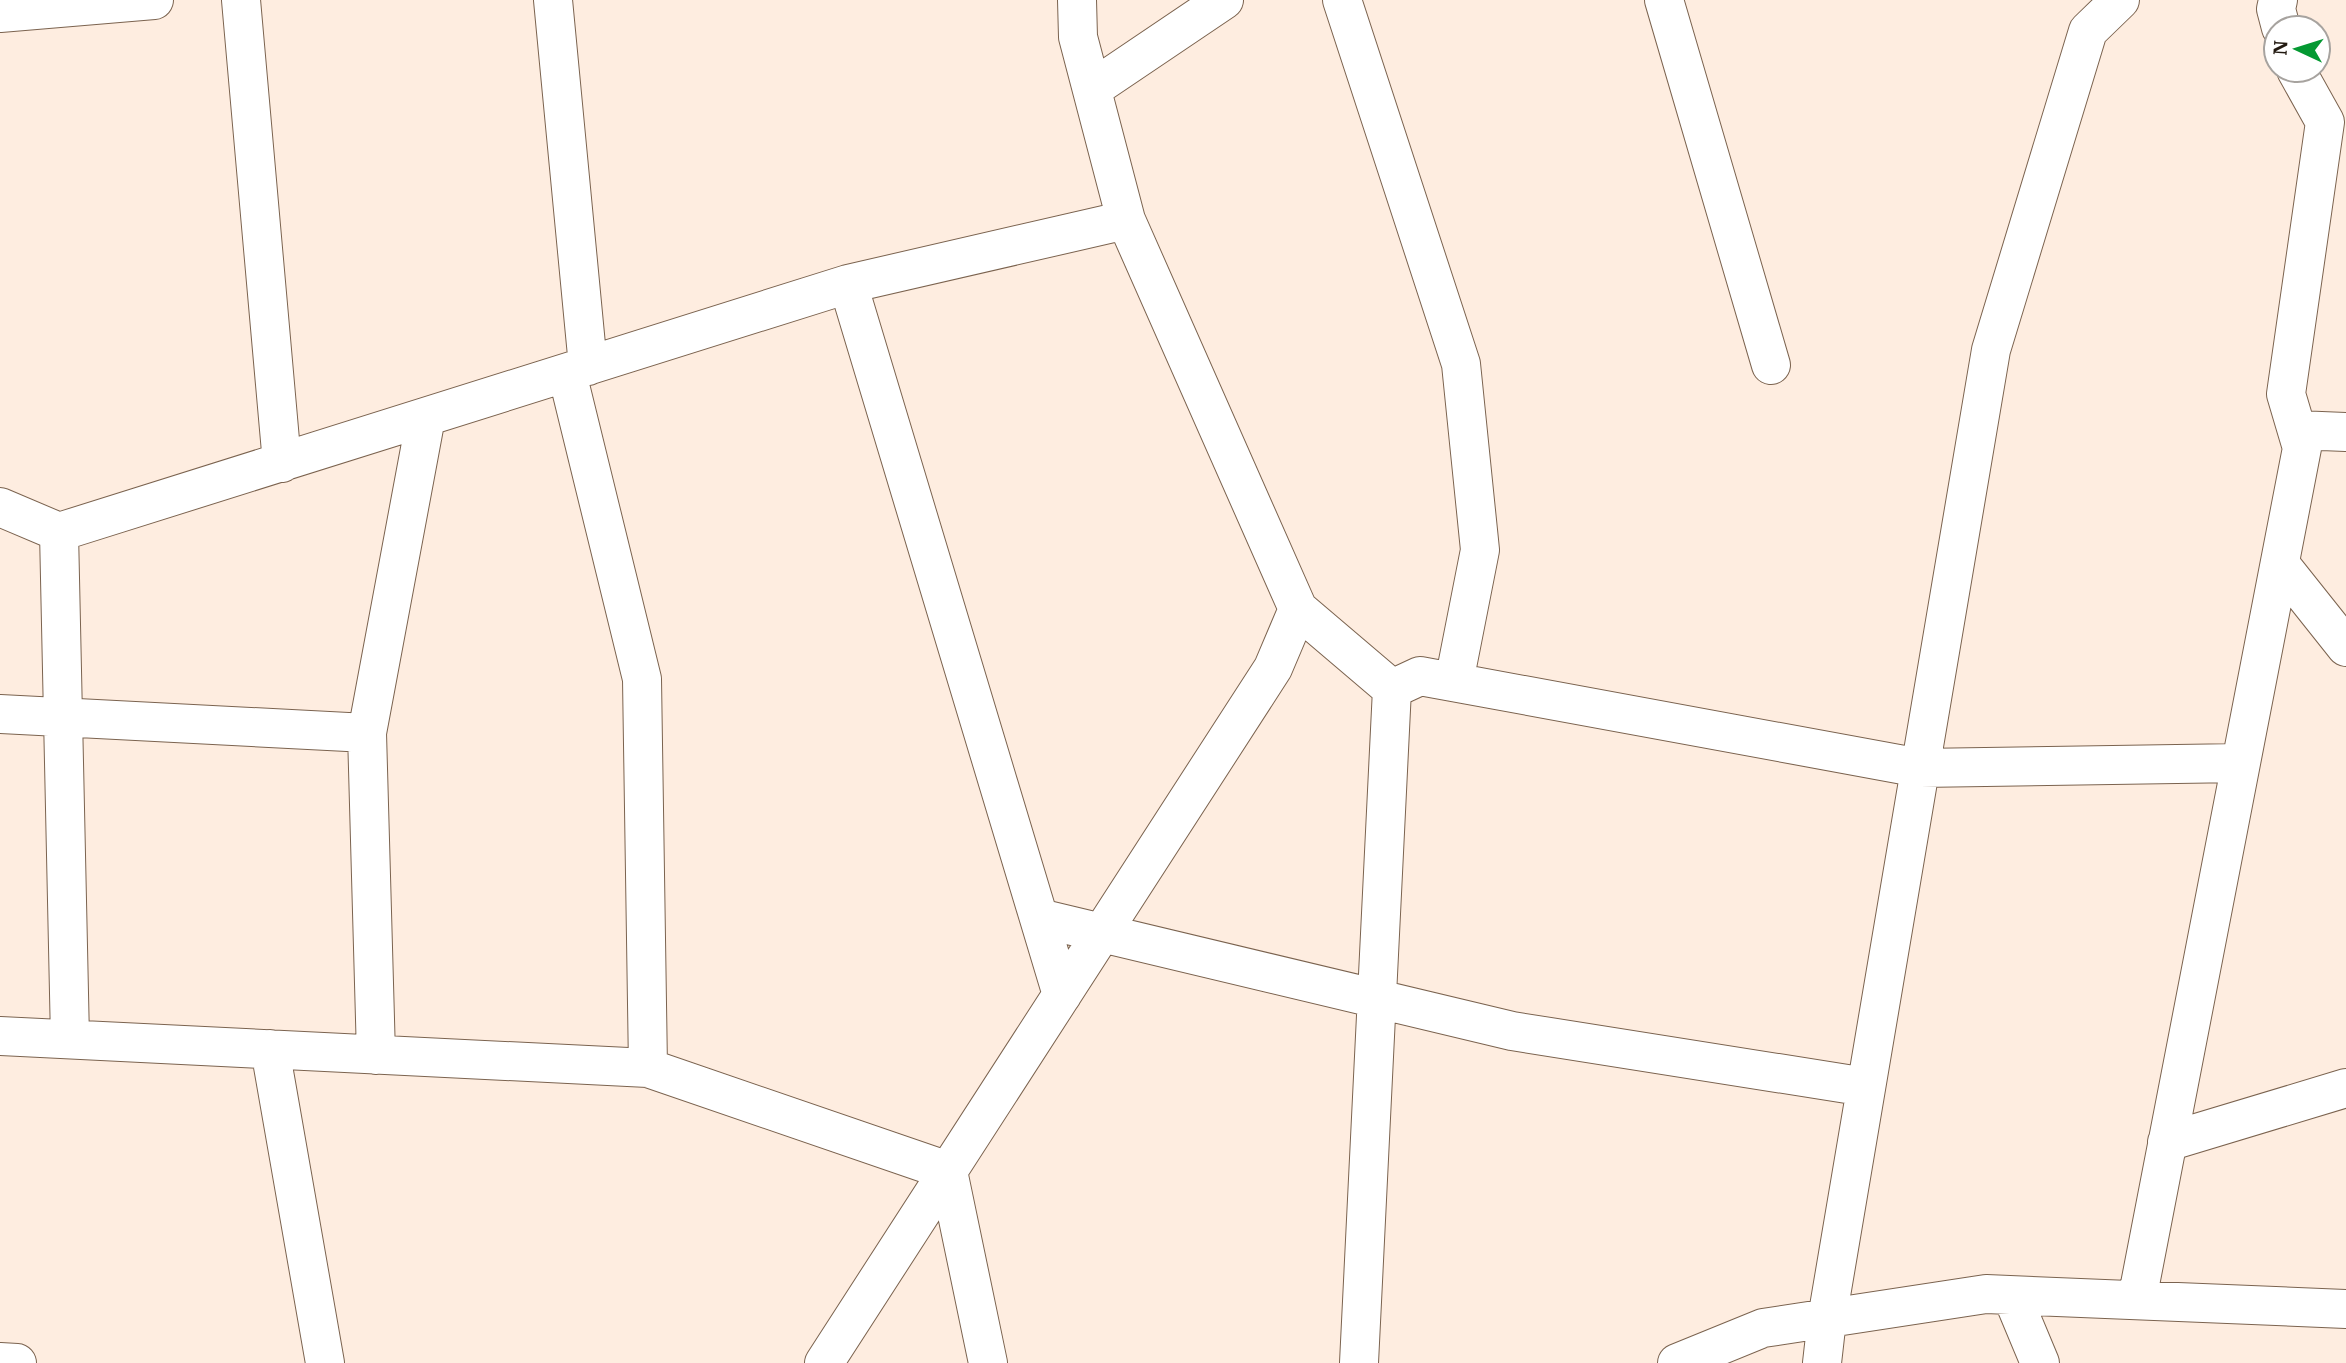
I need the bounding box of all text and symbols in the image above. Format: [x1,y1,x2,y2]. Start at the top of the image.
north arrow [2262,14,2332,84]
text: N [2268,39,2293,56]

